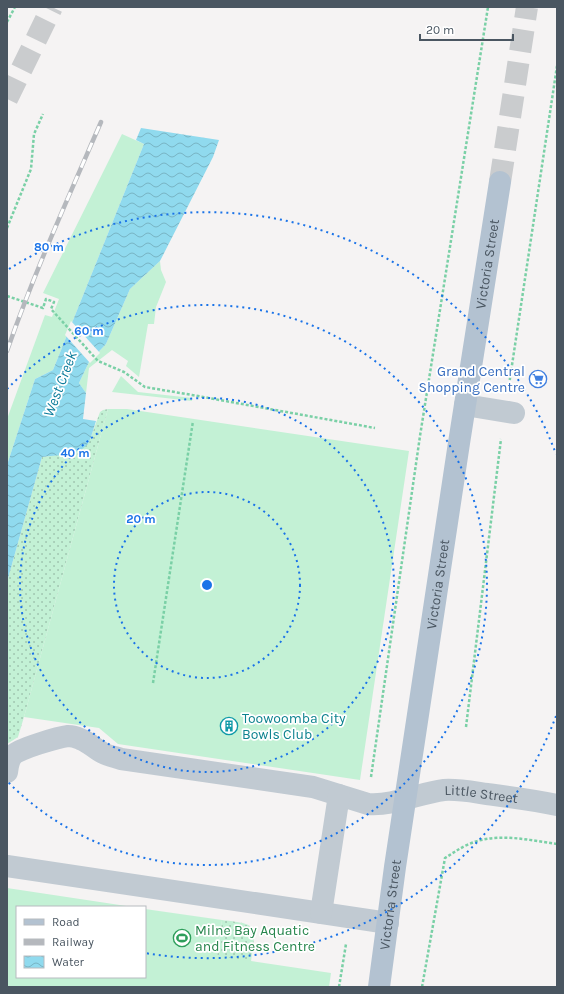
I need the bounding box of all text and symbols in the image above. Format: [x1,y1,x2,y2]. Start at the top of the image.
scale bar [420,16,513,42]
text: 20 m [426,23,454,37]
street label: Victoria Street [472,218,503,310]
text: 80 m [34,240,64,254]
text: 60 m [74,324,104,338]
water label: West Creek [39,348,81,419]
place label: Grand Central Shopping Centre [418,363,525,396]
supermarket icon: Grand Central Shopping Centre [528,369,548,389]
text: 40 m [60,446,90,460]
text: 20 m [126,512,156,526]
street label: Victoria Street [422,538,453,631]
centre of rings [200,578,214,592]
place label: Toowoomba City Bowls Club [242,710,346,743]
building icon: Toowoomba City Bowls Club [219,716,239,736]
street label: Little Street [444,781,519,807]
street label: Victoria Street [376,858,405,951]
legend [16,906,146,978]
text: Road [52,915,80,929]
place label: Milne Bay Aquatic and Fitness Centre [195,922,315,955]
sports icon: Milne Bay Aquatic and Fitness Centre [172,928,192,948]
text: Railway [52,935,94,949]
text: Water [52,955,85,969]

